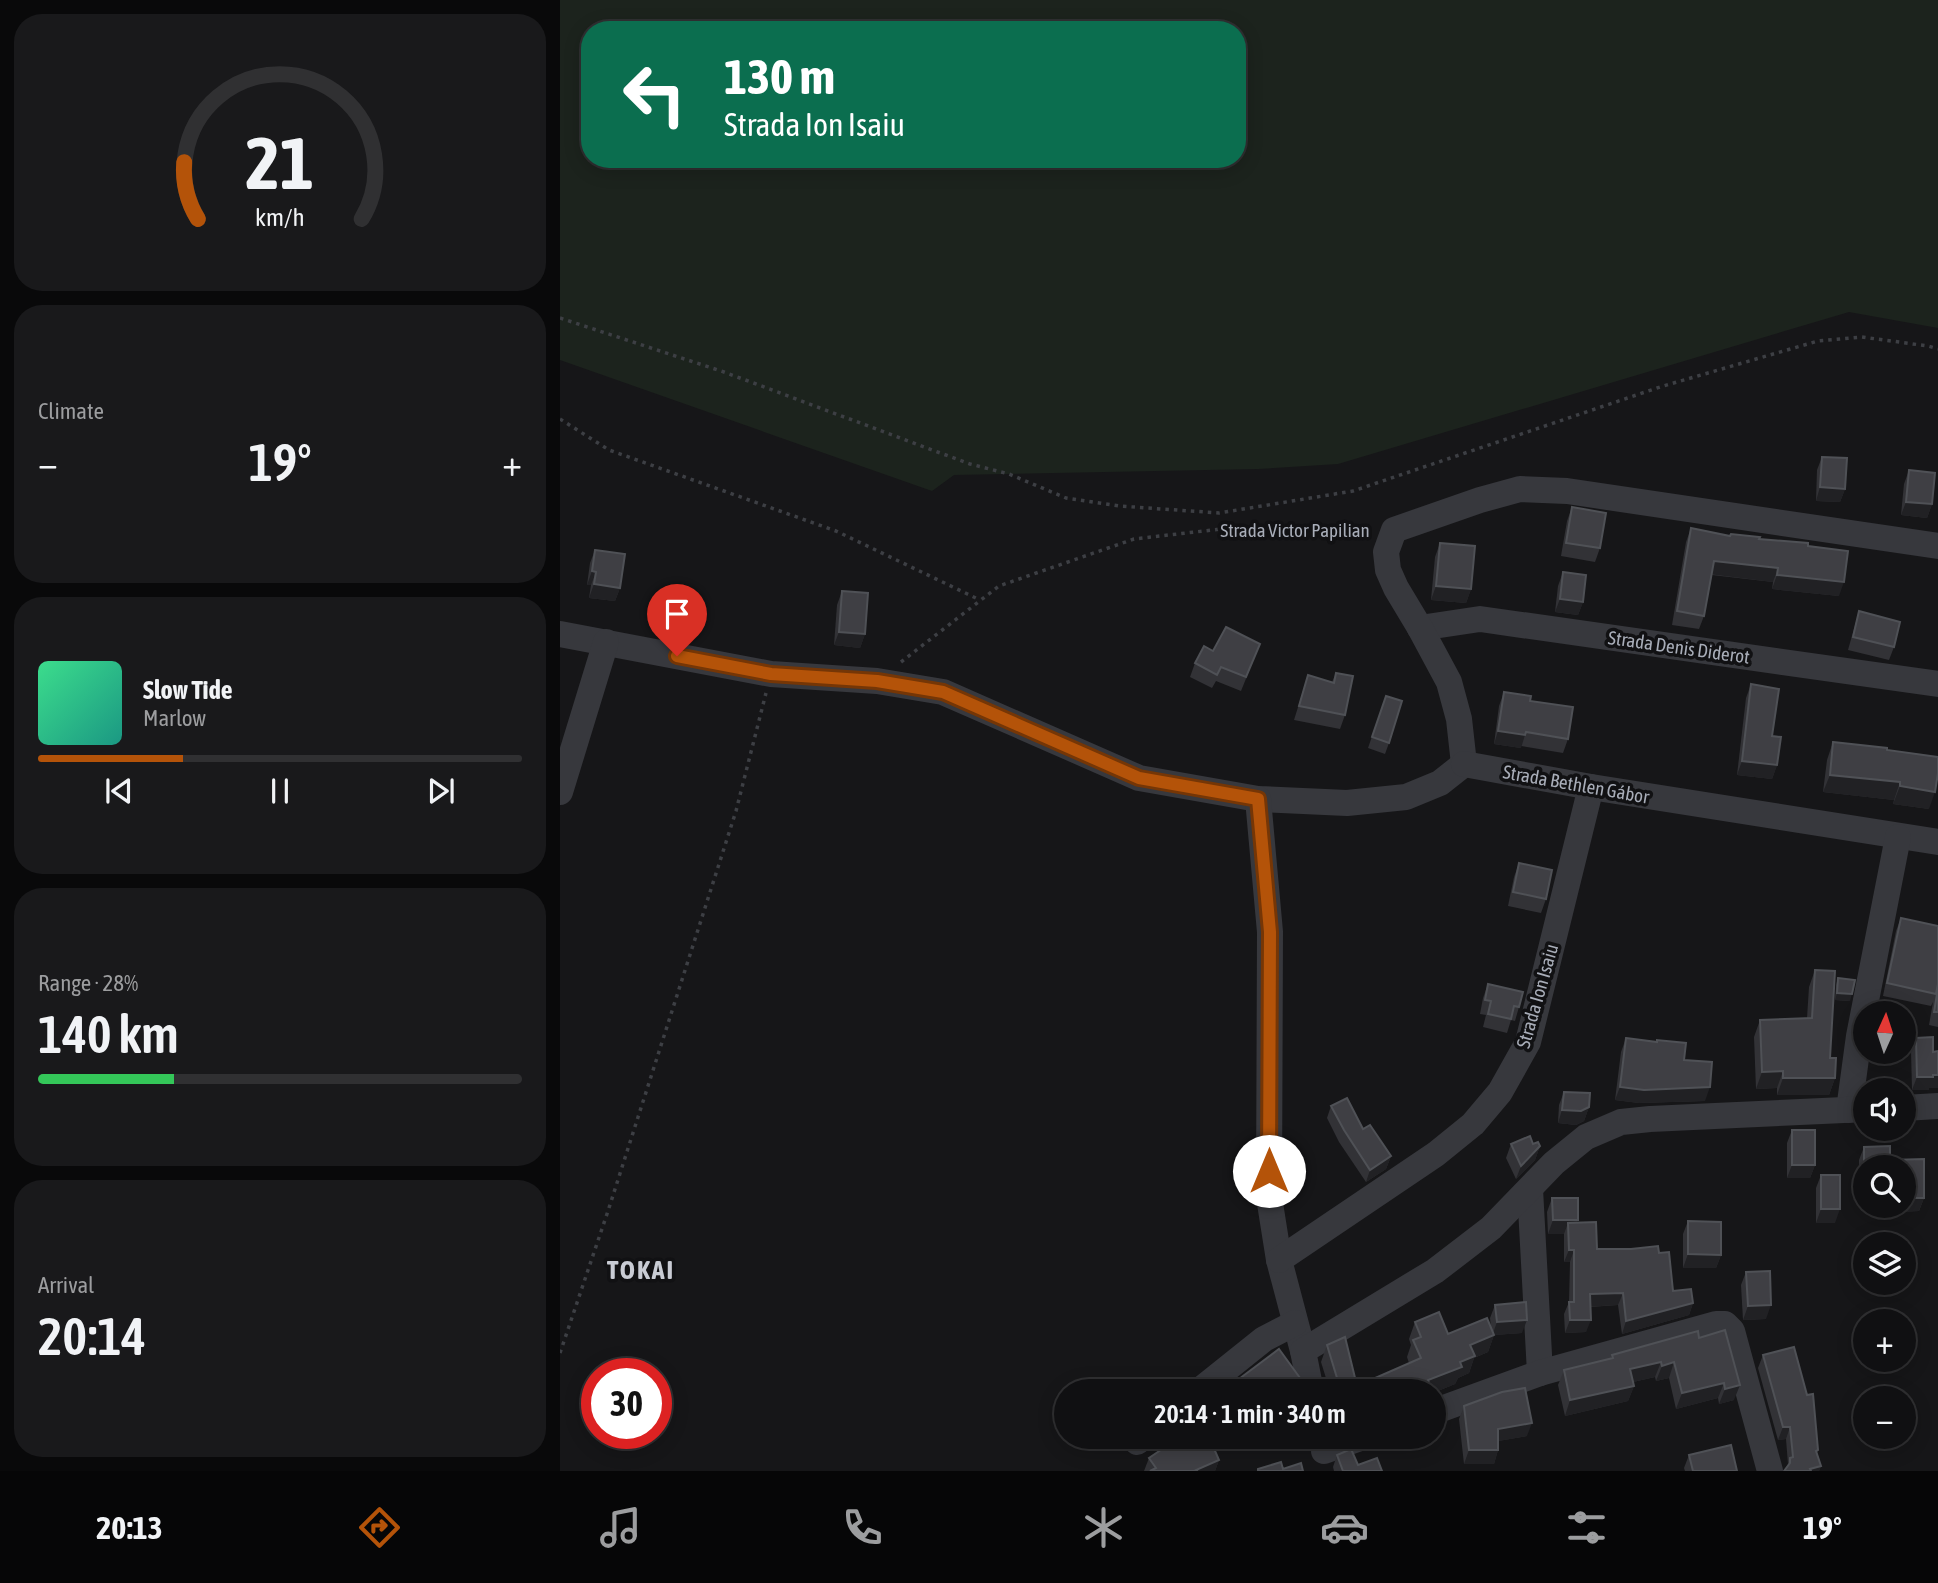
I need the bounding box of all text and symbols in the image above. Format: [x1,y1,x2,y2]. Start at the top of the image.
text: 130 m [724,48,835,104]
icon: left [609,49,700,140]
text: Strada Ion Isaiu [724,106,905,143]
text: 21 [246,121,314,204]
text: km/h [255,203,305,231]
text: Climate [38,398,104,424]
text: 19° [248,432,312,492]
text: − [38,441,58,484]
text: + [502,441,522,484]
street label: Strada Victor Papilian [1220,519,1370,541]
pin [647,584,707,656]
icon: arrive [658,595,696,633]
street label: Strada Denis Diderot [1607,626,1751,668]
text: Slow Tide [143,675,233,705]
text: Marlow [143,705,206,731]
street label: Strada Bethlen Gábor [1501,760,1651,808]
icon: previous [100,772,138,810]
icon: pause [261,772,299,810]
icon: next [422,772,460,810]
street label: Strada Ion Isaiu [1512,941,1562,1051]
text: Range · 28% [38,970,138,996]
north arrow [1853,1001,1916,1064]
map controls [1853,1001,1916,1449]
text: 140 km [38,1004,179,1064]
button: sound [1853,1078,1916,1141]
position arrow [1232,1134,1306,1208]
button: search [1853,1155,1916,1218]
button: layers [1853,1232,1916,1295]
district label: TOKAI [607,1255,675,1285]
text: Arrival [38,1272,94,1298]
text: 20:14 [38,1306,146,1366]
button: + [1853,1309,1916,1372]
speed limit sign: 30 [581,1358,672,1449]
button: − [1853,1386,1916,1449]
text: 20:14 · 1 min · 340 m [1154,1399,1346,1429]
icon: directions [355,1503,404,1552]
icon: music [596,1503,645,1552]
icon: phone [838,1503,887,1552]
icon: climate [1079,1503,1128,1552]
icon: car [1320,1503,1369,1552]
icon: filters [1562,1503,1611,1552]
text: 20:13 [96,1509,163,1546]
text: 19° [1803,1509,1842,1546]

